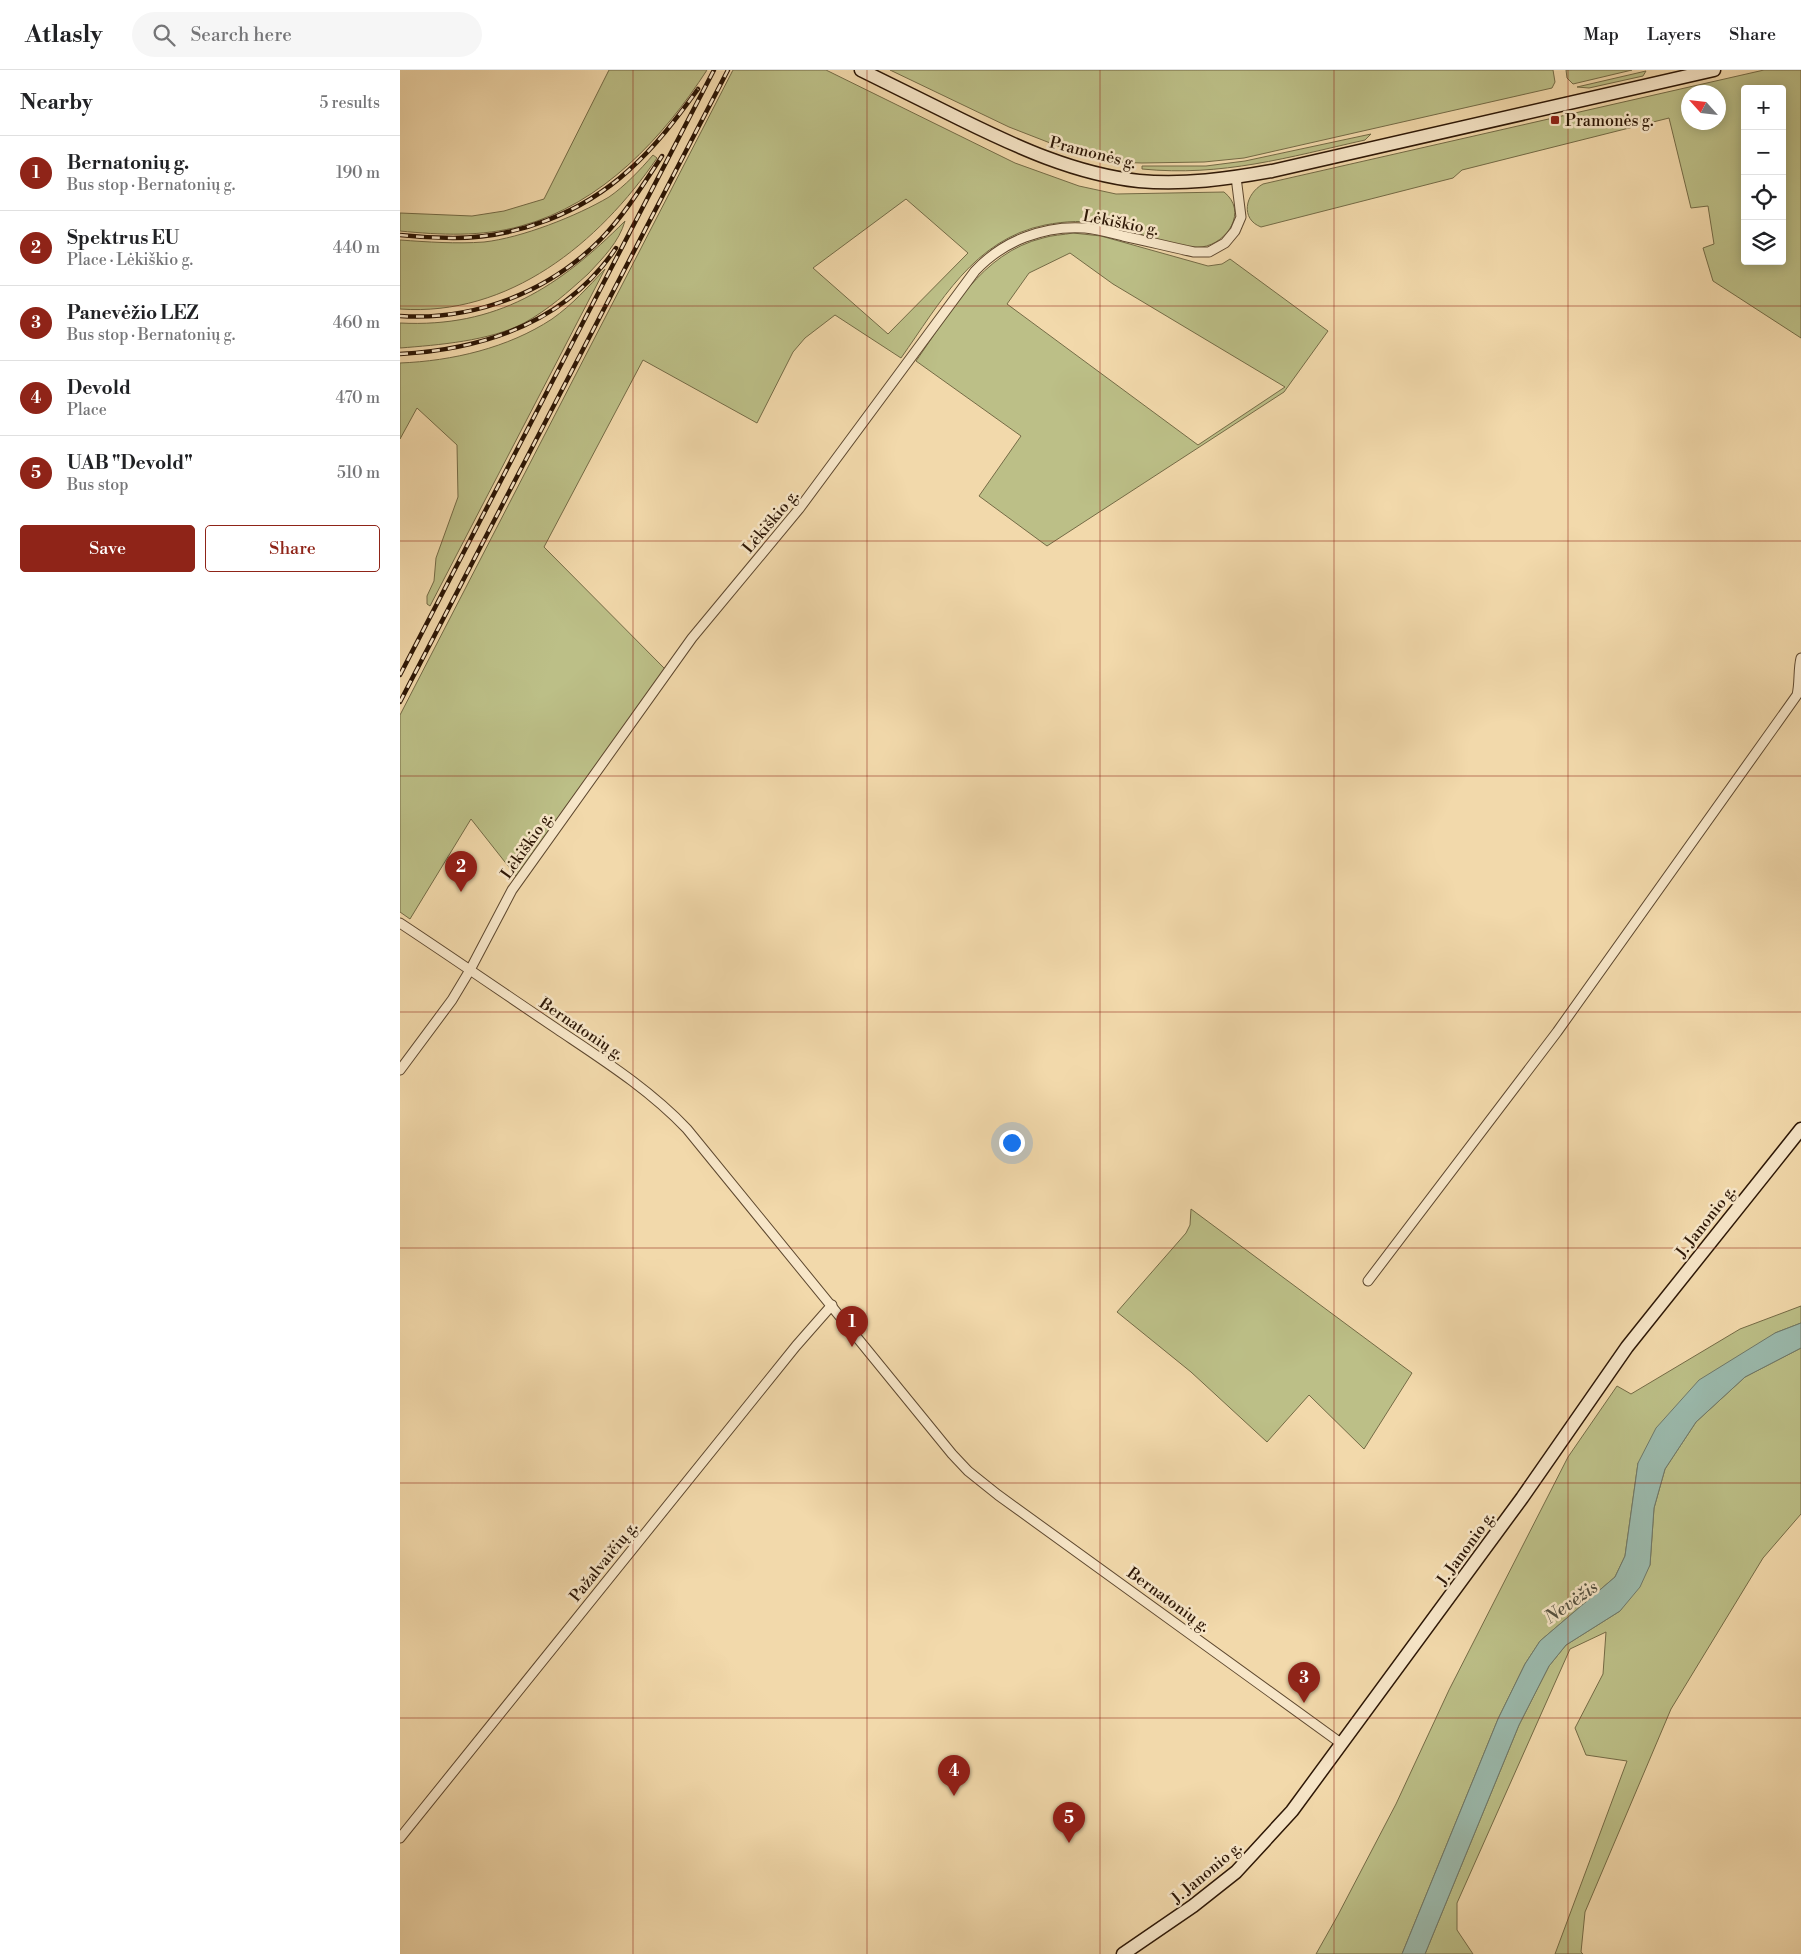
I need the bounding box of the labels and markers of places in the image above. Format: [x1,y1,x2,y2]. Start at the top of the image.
place label: Pramonės g. [1565,111,1654,131]
marker: Pramonės g. [1549,114,1561,126]
pin: 2 [445,851,477,892]
pin: 1 [836,1306,868,1347]
pin: 3 [1288,1662,1320,1703]
pin: 4 [938,1755,970,1796]
pin: 5 [1053,1802,1085,1843]

